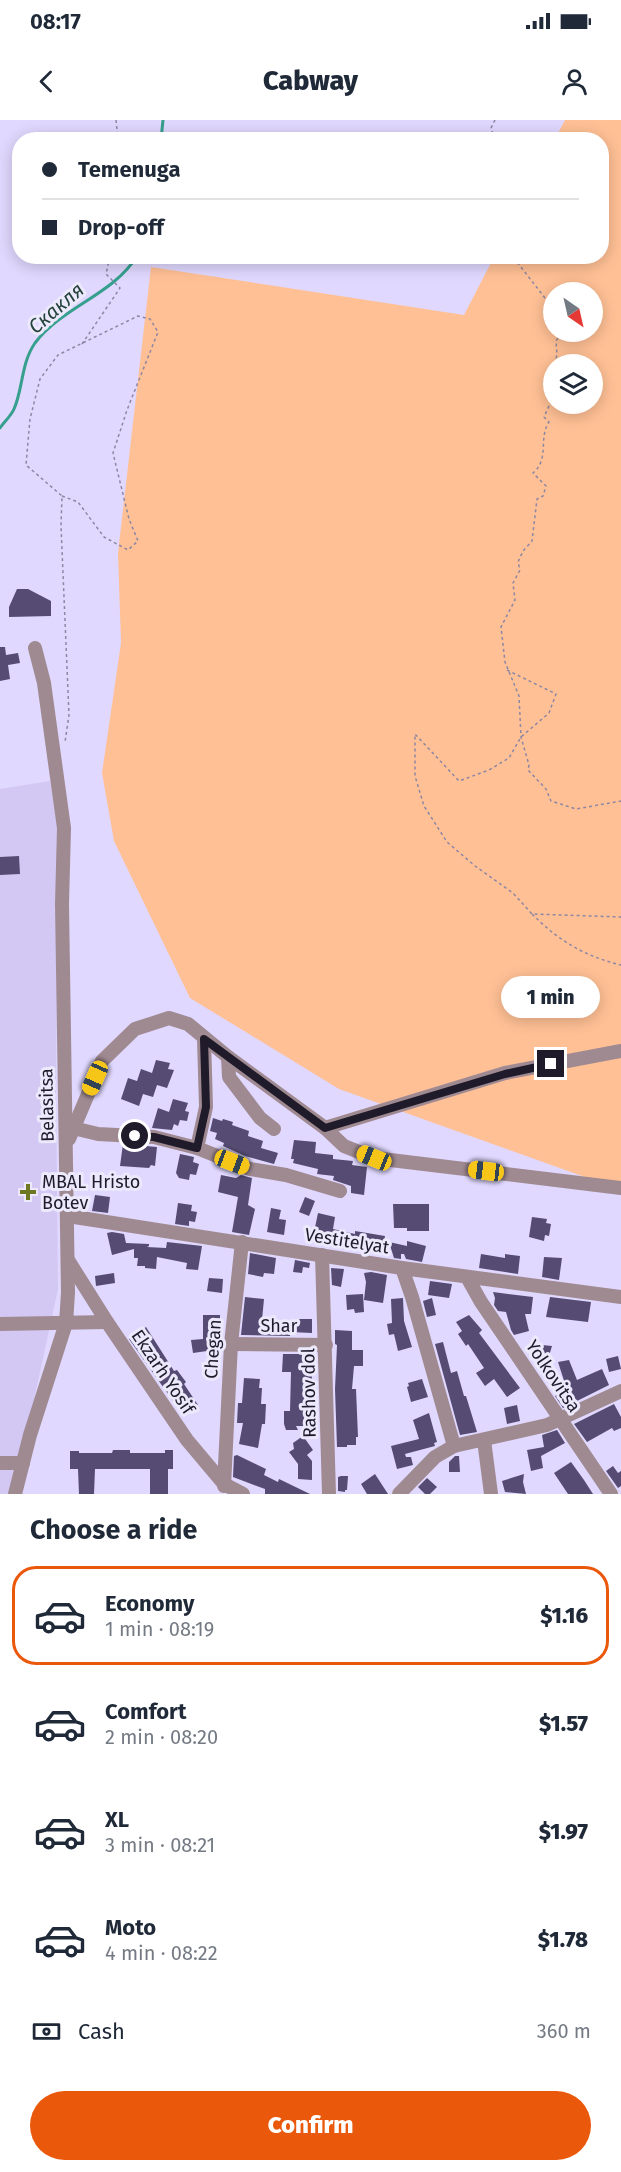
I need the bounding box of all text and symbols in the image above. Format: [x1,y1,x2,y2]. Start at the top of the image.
text: 08:17 [30,8,81,35]
icon: back [30,65,63,98]
text: Cabway [263,65,358,97]
icon: person [558,65,591,98]
text: Temenuga [78,156,181,183]
text: Drop-off [78,214,164,241]
water label: Скакля [23,277,89,339]
north arrow [543,282,603,342]
map controls [543,282,603,414]
button: layers [543,354,603,414]
callout: 1 min [502,977,600,1019]
text: 1 min [527,985,574,1009]
route end [537,1050,564,1077]
car [79,1058,111,1098]
street label: Belasitsa [35,1068,59,1142]
route start [121,1122,148,1149]
car [354,1143,394,1173]
car [212,1147,252,1177]
car [467,1160,505,1182]
place label: MBAL Hristo Botev [42,1171,140,1214]
marker: MBAL Hristo Botev [19,1183,37,1201]
street label: Vestitelyat [303,1223,391,1259]
street label: Shar [260,1315,298,1337]
street label: Chegan [200,1318,226,1380]
street label: Ekzarh Yosif [127,1325,200,1420]
street label: Yolkovitsa [521,1336,585,1416]
street label: Rashov dol [297,1348,321,1438]
text: Choose a ride [30,1514,197,1546]
icon: car [33,1589,87,1643]
text: Economy [105,1590,194,1617]
text: $1.16 [540,1602,588,1629]
text: 1 min · 08:19 [105,1617,214,1641]
icon: car [33,1697,87,1751]
text: Comfort [105,1698,186,1725]
text: $1.57 [539,1710,588,1737]
text: 2 min · 08:20 [105,1725,218,1749]
icon: car [33,1805,87,1859]
text: XL [105,1806,129,1833]
text: $1.97 [539,1818,588,1845]
text: 3 min · 08:21 [105,1833,215,1857]
icon: car [33,1913,87,1967]
text: Moto [105,1914,156,1941]
text: $1.78 [538,1926,588,1953]
text: 4 min · 08:22 [105,1941,218,1965]
icon: cash [30,2015,63,2048]
text: Cash [78,2018,125,2045]
text: 360 m [537,2019,591,2043]
button: Confirm [30,2091,591,2160]

